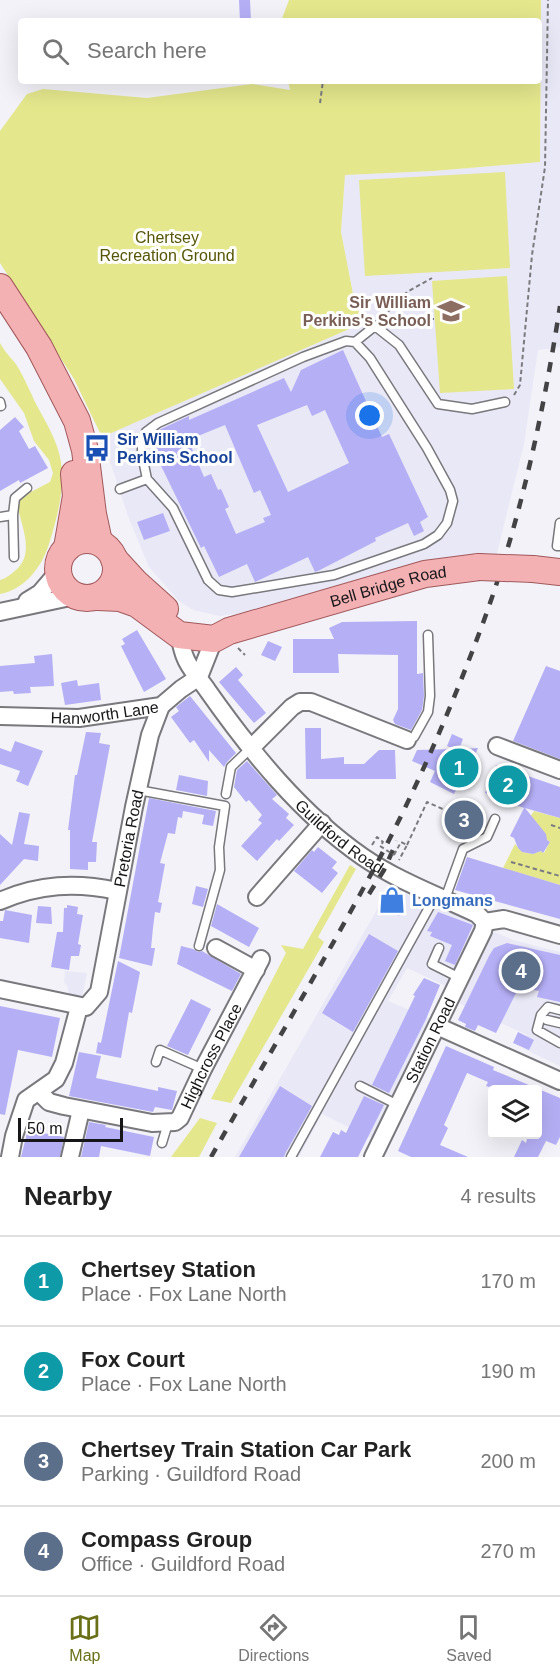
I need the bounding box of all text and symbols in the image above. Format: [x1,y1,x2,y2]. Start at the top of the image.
search box [18,18,542,84]
icon: search [39,35,72,68]
text: Search here [87,38,207,63]
park label: Chertsey Recreation Ground [99,229,235,264]
place label: Sir William Perkins's School [303,294,431,329]
school or university icon: Sir William Perkins's School [436,296,466,326]
your location [355,401,384,430]
place label: Sir William Perkins School [117,431,233,466]
bus stop icon: Sir William Perkins School [82,433,112,463]
street label: Bell Bridge Road [328,563,447,610]
street label: Hanworth Lane [50,698,160,727]
pin: 1 [440,746,478,790]
pin: 2 [488,762,528,808]
street label: Pretoria Road [111,788,146,889]
street label: Guildford Road [292,796,386,876]
pin: 3 [444,798,484,842]
shop icon: Longmans [377,885,407,915]
place label: Longmans [412,892,493,909]
pin: 4 [502,948,540,994]
street label: Station Road [402,995,458,1085]
street label: Highcross Place [177,1000,245,1111]
map controls [488,1085,542,1139]
button: layers [488,1085,542,1139]
scale bar [18,1115,123,1142]
text: 50 m [27,1120,63,1137]
text: Nearby [24,1181,112,1211]
text: 4 results [460,1185,536,1207]
text: Chertsey Station [81,1257,256,1282]
text: 1 [38,1270,49,1292]
text: 170 m [480,1270,536,1292]
text: Place · Fox Lane North [81,1283,287,1305]
text: Fox Court [81,1347,185,1372]
text: 2 [38,1360,49,1382]
text: 190 m [480,1360,536,1382]
text: Place · Fox Lane North [81,1373,287,1395]
text: Chertsey Train Station Car Park [81,1437,411,1462]
text: 3 [38,1450,49,1472]
text: 200 m [480,1450,536,1472]
text: Parking · Guildford Road [81,1463,301,1485]
text: Compass Group [81,1527,252,1552]
text: 4 [38,1540,49,1562]
text: 270 m [480,1540,536,1562]
text: Office · Guildford Road [81,1553,285,1575]
tab: Map [68,1611,101,1665]
tab: Directions [238,1611,309,1665]
tab: Saved [446,1611,492,1665]

